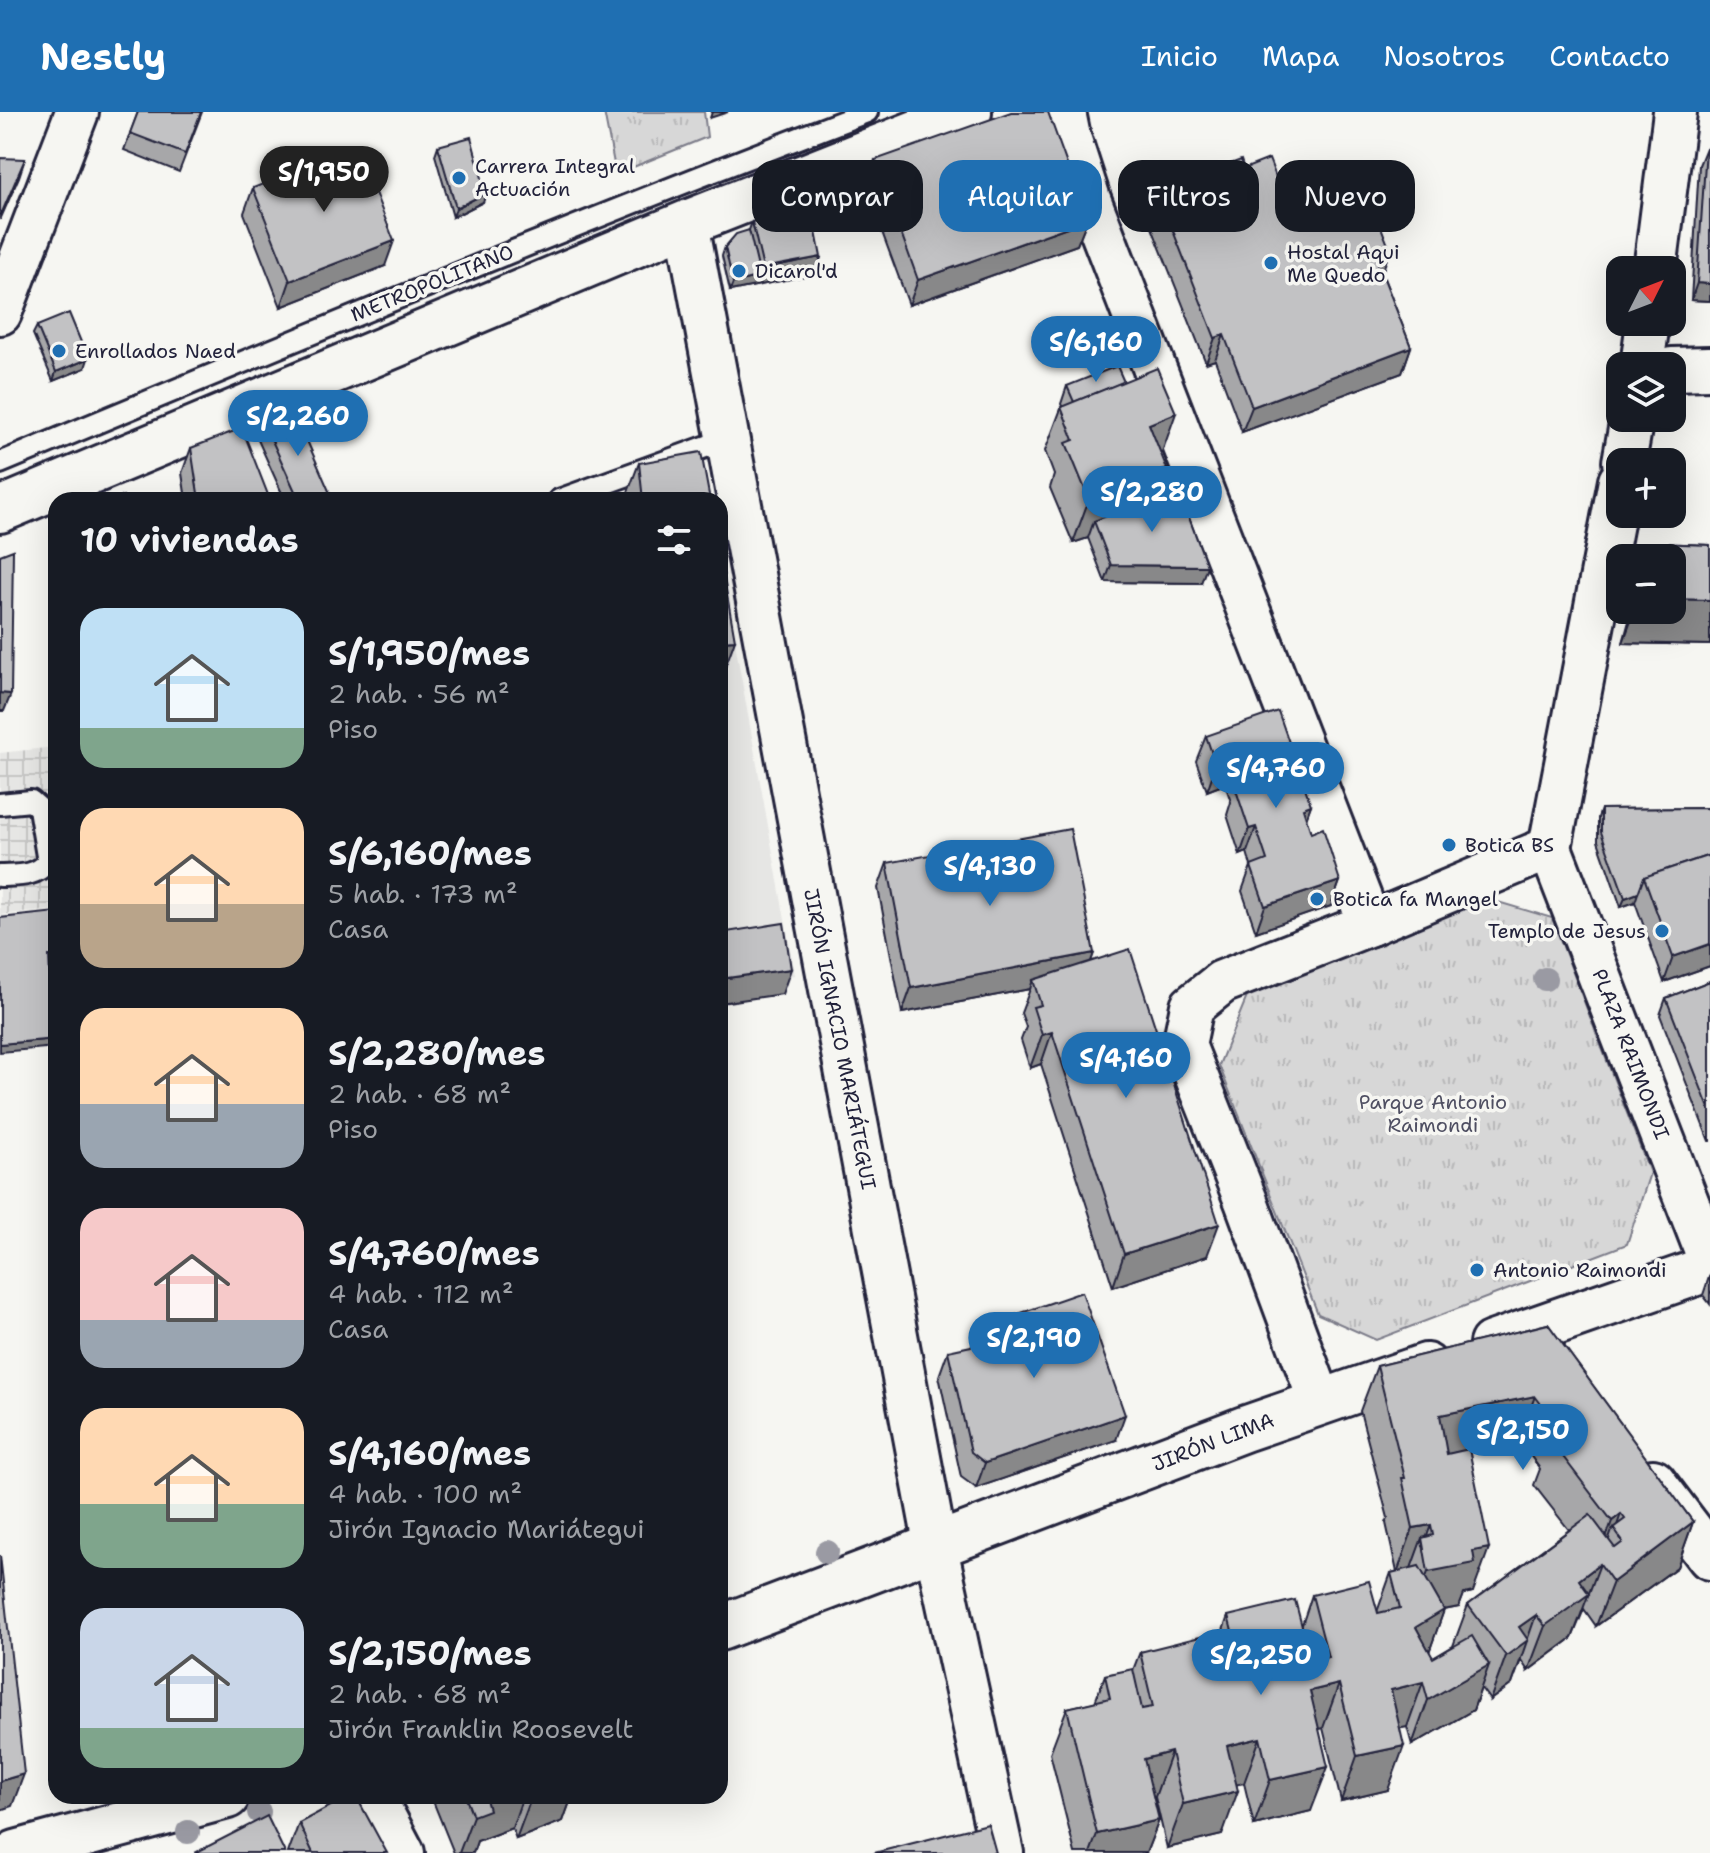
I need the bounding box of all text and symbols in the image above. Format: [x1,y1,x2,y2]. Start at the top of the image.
text: Nestly [40,31,166,82]
text: Inicio [1141,37,1218,75]
text: Mapa [1262,37,1339,75]
text: Nosotros [1383,37,1505,75]
text: Contacto [1549,37,1670,75]
pin: S/1,950 [250,146,398,214]
place label: Carrera Integral Actuación [475,153,635,202]
text: S/1,950 [278,154,370,189]
chip: Comprar [752,160,923,232]
chip: Alquilar [939,160,1102,232]
chip: Filtros [1118,160,1259,232]
chip: Nuevo [1275,160,1415,232]
marker: Carrera Integral Actuación [450,169,468,187]
street label: METROPOLITANO [347,238,517,328]
place label: Hostal Aqui Me Quedo [1287,239,1400,288]
marker: Hostal Aqui Me Quedo [1262,254,1280,272]
north arrow [1606,256,1686,336]
map controls [1606,256,1686,624]
place label: Dicarol'd [755,258,838,284]
marker: Dicarol'd [730,262,748,280]
pin: S/6,160 [1022,316,1170,384]
text: S/6,160 [1049,324,1143,359]
place label: Enrollados Naed [75,338,236,364]
marker: Enrollados Naed [50,342,68,360]
button: layers [1606,352,1686,432]
pin: S/2,260 [224,390,372,458]
text: S/2,260 [246,398,350,433]
button: + [1606,448,1686,528]
pin: S/2,280 [1078,466,1226,534]
text: S/2,280 [1100,474,1204,509]
text: 10 viviendas [80,517,299,563]
icon: filters [652,518,696,562]
button: − [1606,544,1686,624]
text: S/1,950/mes [328,630,530,676]
icon: home [144,640,240,736]
text: 2 hab. · 56 m² [328,676,510,711]
text: Piso [328,711,378,746]
pin: S/4,760 [1202,742,1350,810]
text: S/4,760 [1226,750,1326,785]
text: S/6,160/mes [328,830,532,876]
place label: Botica BS [1465,832,1554,858]
marker: Botica BS [1440,836,1458,854]
icon: home [144,840,240,936]
pin: S/4,130 [916,840,1064,908]
text: S/4,130 [943,848,1037,883]
text: 5 hab. · 173 m² [328,876,518,911]
street label: JIRÓN IGNACIO MARIÁTEGUI [798,886,882,1192]
place label: Botica fa Mangel [1333,886,1498,912]
marker: Botica fa Mangel [1308,890,1326,908]
text: Casa [328,911,388,946]
place label: Templo de Jesus [1488,918,1646,944]
marker: Templo de Jesus [1653,922,1671,940]
street label: PLAZA RAIMONDI [1587,965,1675,1143]
text: S/2,280/mes [328,1030,545,1076]
pin: S/4,160 [1052,1032,1200,1100]
icon: home [144,1040,240,1136]
text: S/4,160 [1079,1040,1173,1075]
text: 2 hab. · 68 m² [328,1076,511,1111]
park label: Parque Antonio Raimondi [1359,1089,1507,1138]
text: Piso [328,1111,378,1146]
text: S/4,760/mes [328,1230,540,1276]
icon: home [144,1240,240,1336]
place label: Antonio Raimondi [1493,1257,1667,1283]
marker: Antonio Raimondi [1468,1261,1486,1279]
text: 4 hab. · 112 m² [328,1276,514,1311]
text: Casa [328,1311,388,1346]
pin: S/2,190 [960,1312,1108,1380]
text: S/2,190 [986,1320,1082,1355]
pin: S/2,150 [1449,1404,1597,1472]
street label: JIRÓN LIMA [1148,1407,1278,1477]
text: S/2,150 [1476,1412,1570,1447]
text: S/4,160/mes [328,1430,531,1476]
icon: home [144,1440,240,1536]
text: 4 hab. · 100 m² [328,1476,522,1511]
text: Jirón Ignacio Mariátegui [328,1511,645,1546]
pin: S/2,250 [1187,1629,1335,1697]
text: S/2,150/mes [328,1630,532,1676]
text: S/2,250 [1210,1637,1312,1672]
icon: home [144,1640,240,1736]
text: 2 hab. · 68 m² [328,1676,511,1711]
text: Jirón Franklin Roosevelt [328,1711,634,1746]

